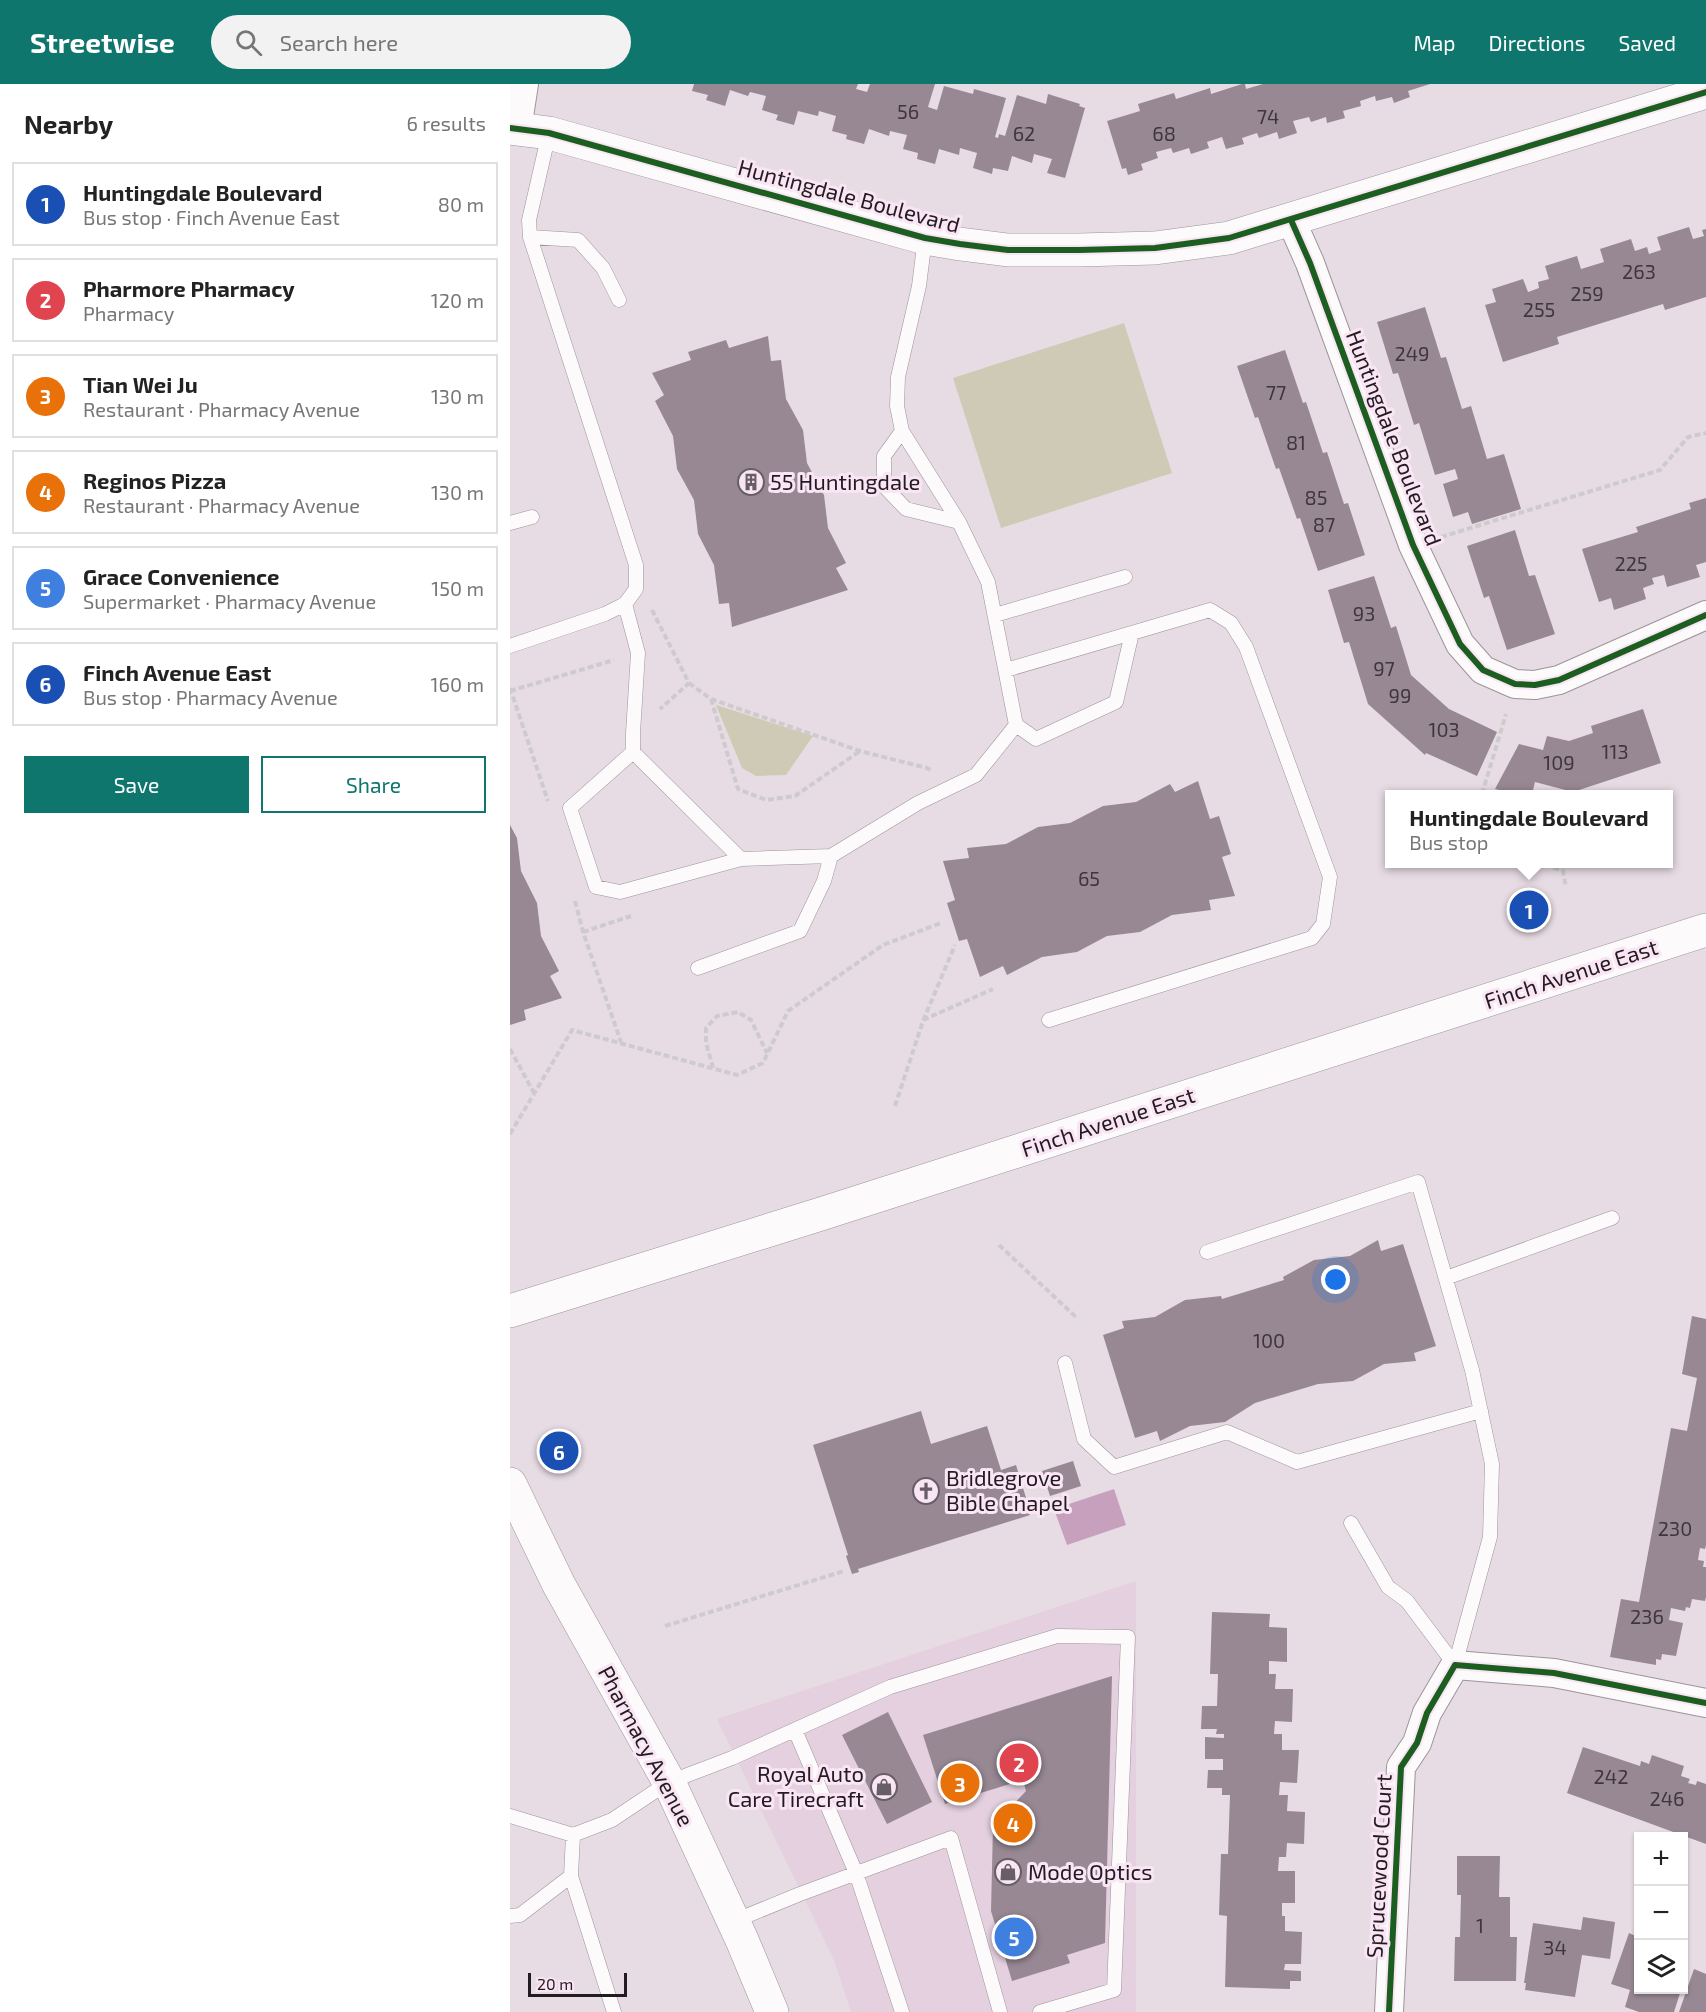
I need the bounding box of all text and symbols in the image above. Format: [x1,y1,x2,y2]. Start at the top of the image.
search box [211,15,631,69]
text: Streetwise [30,25,175,59]
icon: search [232,26,265,59]
text: Search here [280,29,398,55]
text: Map [1413,30,1456,55]
text: Directions [1489,30,1585,55]
text: Saved [1618,30,1676,55]
house number: 56 [897,99,919,123]
house number: 74 [1257,104,1279,128]
text: Nearby [24,108,113,139]
text: 6 results [406,111,486,135]
house number: 62 [1013,121,1035,145]
house number: 68 [1152,121,1176,145]
street label: Huntingdale Boulevard [736,153,963,237]
text: Huntingdale Boulevard [83,179,322,205]
text: 1 [41,192,50,216]
text: 80 m [438,192,484,216]
text: Bus stop · Finch Avenue East [83,205,340,229]
house number: 263 [1622,259,1656,283]
text: Pharmore Pharmacy [83,275,295,301]
house number: 259 [1570,281,1604,305]
text: 2 [40,288,51,312]
text: 120 m [431,288,484,312]
house number: 255 [1523,297,1555,321]
text: Pharmacy [83,301,174,325]
street label: Huntingdale Boulevard [1342,326,1448,549]
house number: 249 [1395,341,1429,365]
text: Tian Wei Ju [83,371,198,397]
house number: 77 [1266,380,1286,404]
text: 3 [40,384,51,408]
text: 130 m [431,384,484,408]
text: Restaurant · Pharmacy Avenue [83,397,360,421]
house number: 81 [1286,430,1306,454]
text: Reginos Pizza [83,467,226,493]
building icon: 55 Huntingdale [736,467,766,497]
place label: 55 Huntingdale [770,468,920,494]
text: 4 [39,480,52,504]
text: 130 m [431,480,484,504]
house number: 85 [1305,485,1327,509]
text: Restaurant · Pharmacy Avenue [83,493,360,517]
house number: 87 [1313,512,1335,536]
house number: 225 [1614,551,1648,575]
text: Grace Convenience [83,563,280,589]
text: 5 [40,576,51,600]
text: 150 m [431,576,484,600]
text: Supermarket · Pharmacy Avenue [83,589,376,613]
house number: 93 [1353,601,1375,625]
house number: 97 [1373,656,1395,680]
text: Finch Avenue East [83,659,271,685]
text: 6 [40,672,51,696]
text: 160 m [431,672,484,696]
house number: 99 [1389,683,1411,707]
text: Bus stop · Pharmacy Avenue [83,685,338,709]
house number: 103 [1428,717,1460,741]
house number: 113 [1601,739,1629,763]
house number: 109 [1543,750,1575,774]
button: Save [24,756,249,813]
button: Share [261,756,486,813]
popup [1385,790,1673,868]
text: Huntingdale Boulevard [1409,804,1649,830]
text: Bus stop [1409,830,1488,854]
house number: 65 [1078,866,1100,890]
pin: 1 [1510,888,1548,932]
street label: Finch Avenue East [1481,933,1661,1013]
street label: Finch Avenue East [1018,1081,1198,1161]
your location [1321,1265,1350,1294]
house number: 100 [1253,1328,1285,1352]
pin: 6 [539,1428,578,1474]
place label: Bridlegrove Bible Chapel [946,1464,1070,1515]
church icon: Bridlegrove Bible Chapel [911,1476,941,1506]
house number: 230 [1658,1516,1692,1540]
house number: 236 [1630,1604,1664,1628]
street label: Pharmacy Avenue [594,1661,700,1830]
pin: 2 [1000,1740,1038,1786]
place label: Royal Auto Care Tirecraft [728,1760,864,1811]
pin: 3 [940,1760,980,1806]
house number: 242 [1594,1764,1628,1788]
shop icon: Royal Auto Care Tirecraft [869,1772,899,1802]
street label: Sprucewood Court [1360,1773,1396,1959]
house number: 246 [1650,1786,1684,1810]
pin: 4 [994,1800,1032,1846]
map controls [1634,1832,1688,1994]
button: + [1634,1832,1688,1886]
shop icon: Mode Optics [993,1857,1023,1887]
place label: Mode Optics [1028,1858,1152,1884]
button: − [1634,1886,1688,1940]
house number: 1 [1476,1913,1484,1937]
pin: 5 [994,1914,1034,1960]
house number: 34 [1543,1935,1567,1959]
button: layers [1634,1940,1688,1994]
scale bar [528,1970,627,1998]
text: 20 m [537,1974,573,1993]

